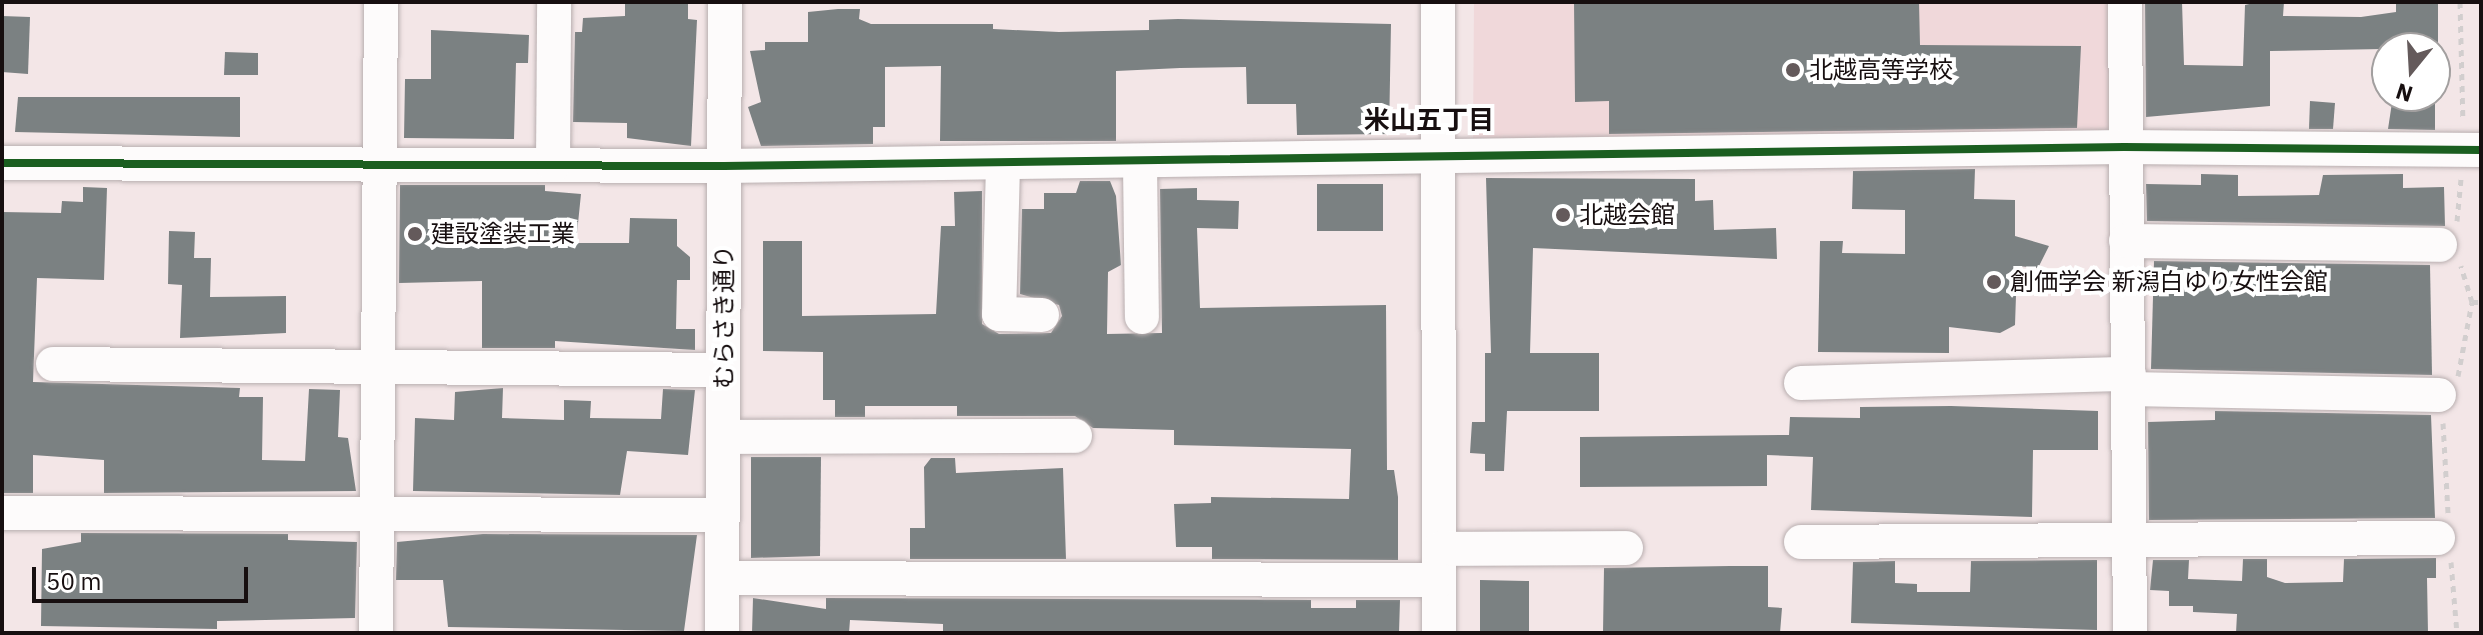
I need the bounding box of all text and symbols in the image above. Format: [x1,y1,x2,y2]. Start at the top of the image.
north arrow [2371,32,2451,112]
place label: 北越高等学校 [1809,56,1953,84]
marker: 北越高等学校 [1784,61,1802,79]
text: N [2392,77,2416,110]
district label: 米山五丁目 [1364,104,1494,136]
place label: 北越会館 [1579,201,1675,229]
marker: 北越会館 [1554,206,1572,224]
place label: 建設塗装工業 [431,220,575,248]
marker: 建設塗装工業 [406,225,424,243]
street label: むらさき通り [710,245,738,389]
place label: 創価学会 新潟白ゆり女性会館 [2010,268,2328,296]
marker: 創価学会 新潟白ゆり女性会館 [1985,273,2003,291]
scale bar [36,551,252,601]
text: 50 m [46,565,101,597]

